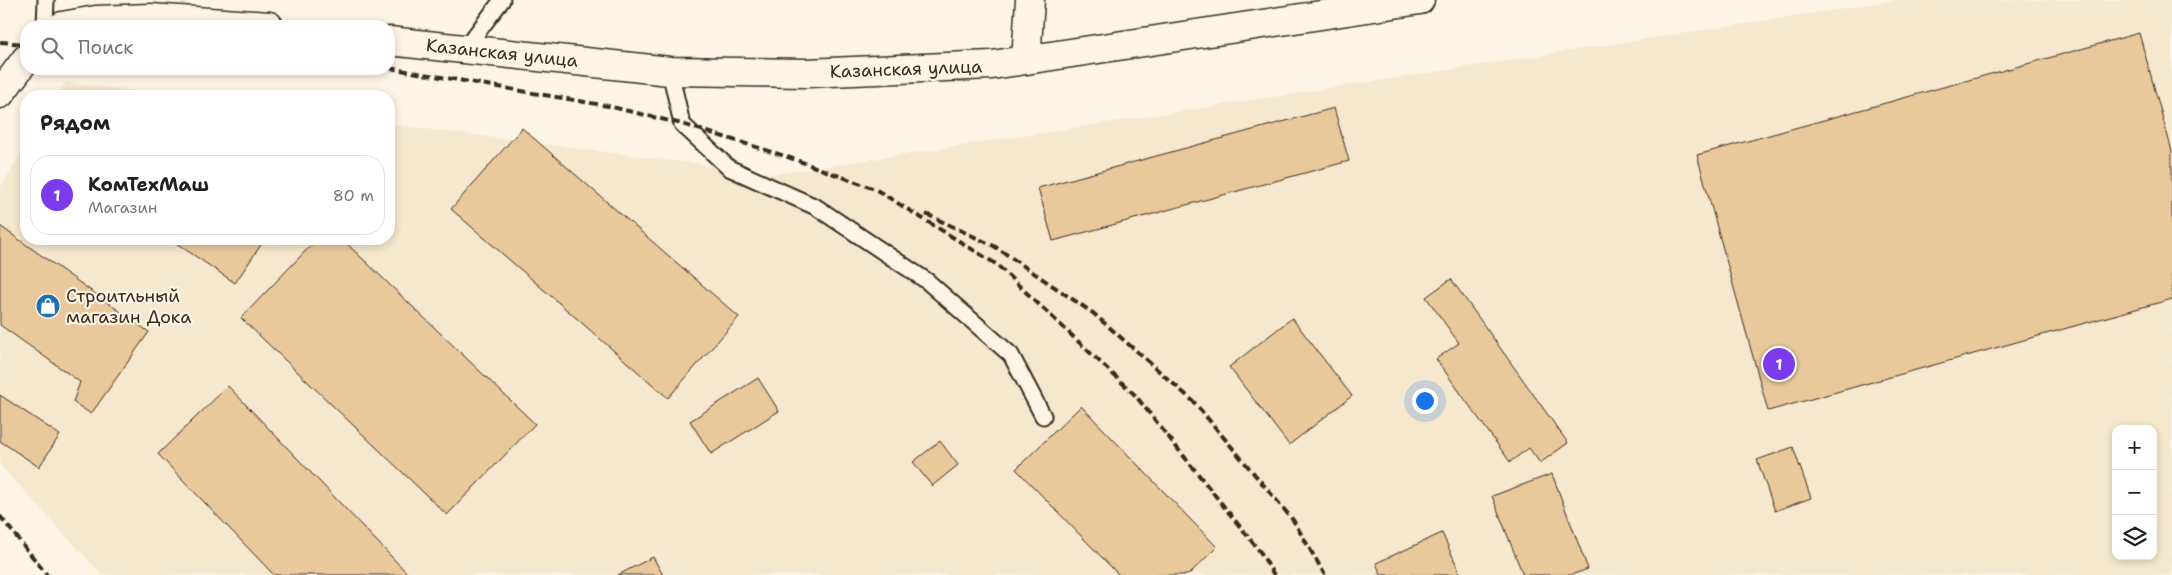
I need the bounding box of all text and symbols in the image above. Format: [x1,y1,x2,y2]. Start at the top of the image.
search box [20,20,395,75]
street label: Казанская улица [425,33,579,73]
icon: search [38,34,66,62]
text: Поиск [78,35,133,60]
street label: Казанская улица [829,54,983,84]
text: Рядом [40,109,110,137]
text: КомТехМаш [88,172,209,197]
text: 1 [53,185,61,206]
text: 80 m [333,185,374,206]
text: Магазин [88,197,157,218]
place label: Строитльный магазин Дока [66,284,191,329]
shop icon: Строитльный магазин Дока [35,293,61,319]
pin: 1 [1763,345,1795,383]
your location [1412,388,1438,414]
map controls [2112,425,2157,560]
button: + [2112,425,2157,470]
button: − [2112,470,2157,515]
button: layers [2112,515,2157,560]

